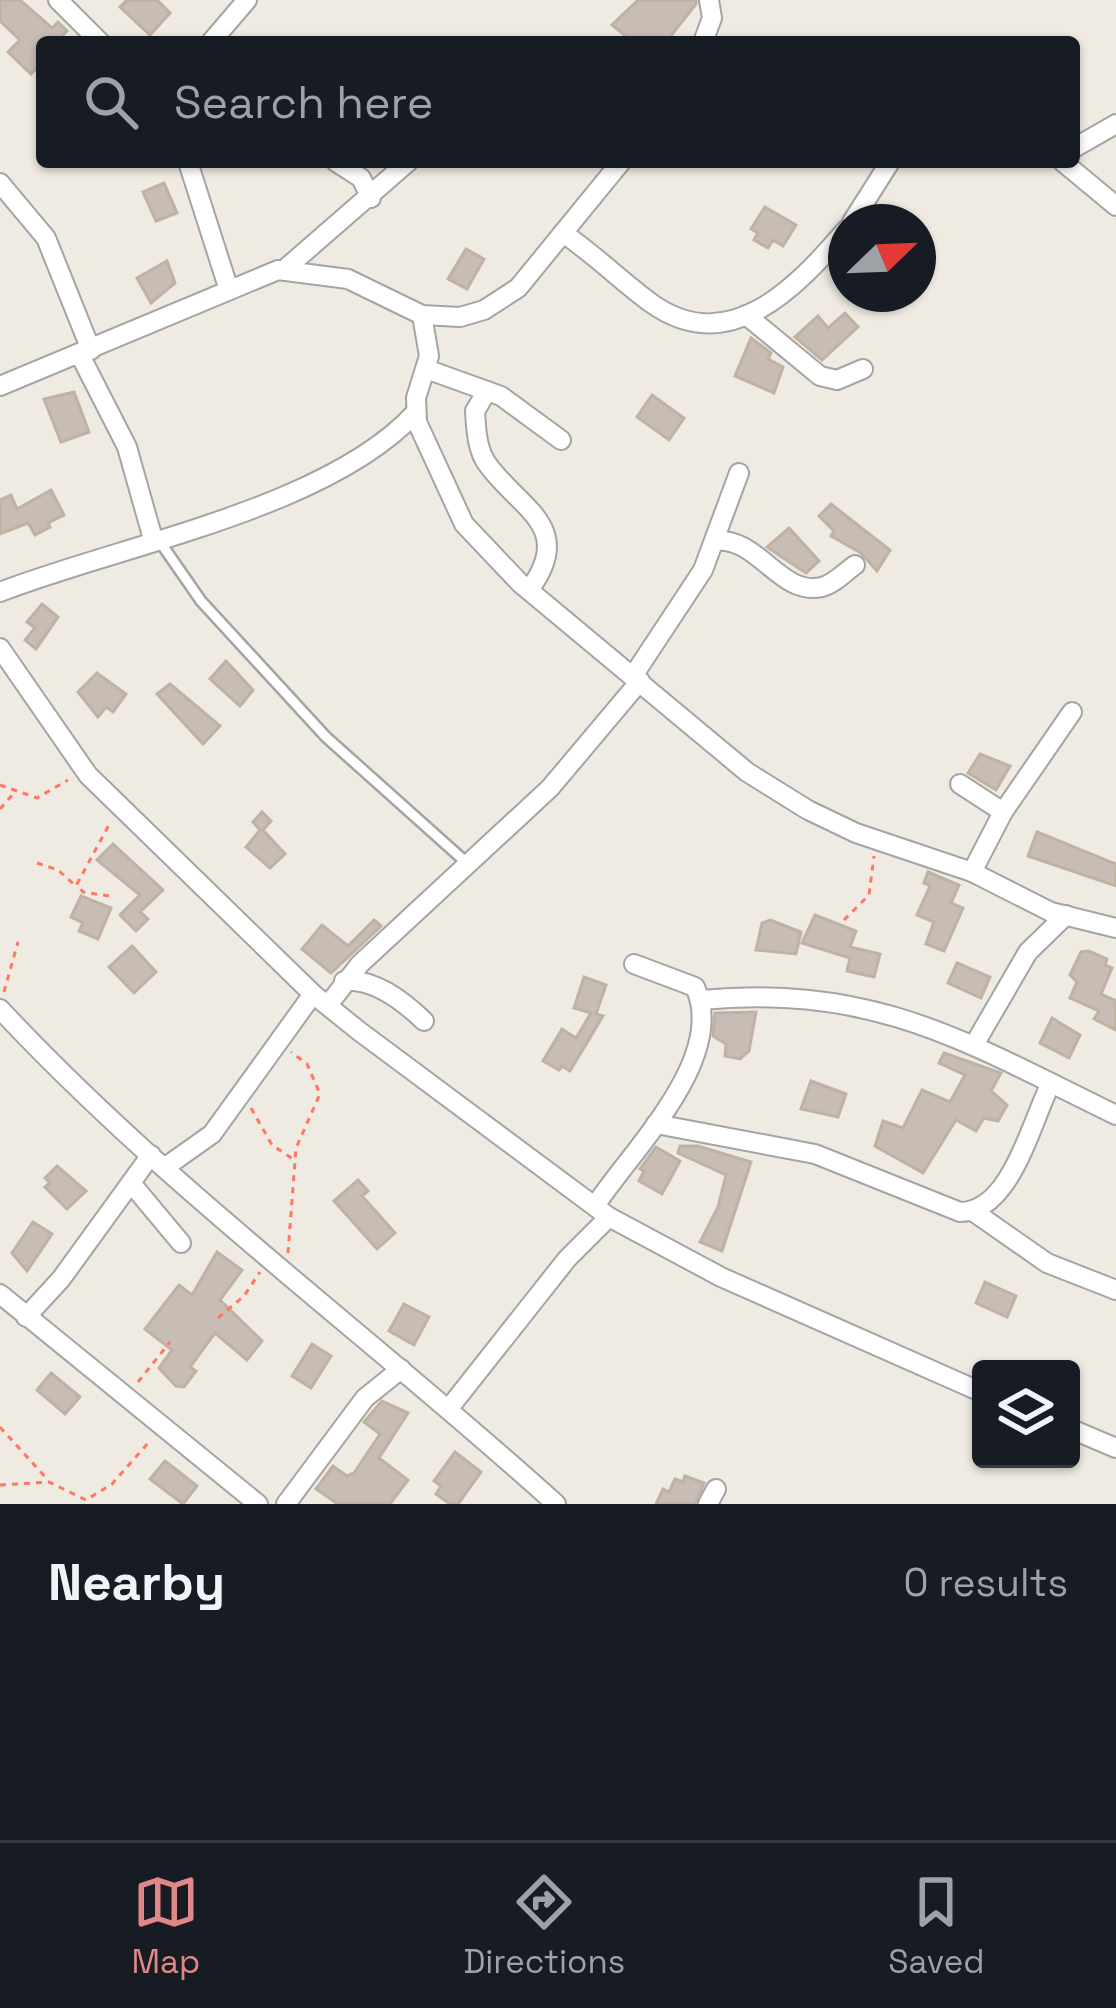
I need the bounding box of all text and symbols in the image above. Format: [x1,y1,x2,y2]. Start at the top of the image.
search box [36,36,1080,168]
icon: search [78,69,144,135]
text: Search here [174,74,433,131]
north arrow [828,204,936,312]
map controls [972,1360,1080,1468]
button: layers [972,1360,1080,1468]
text: Nearby [48,1550,225,1615]
text: 0 results [903,1558,1068,1607]
tab: Map [132,1869,200,1983]
tab: Directions [463,1869,625,1983]
tab: Saved [888,1869,984,1983]

